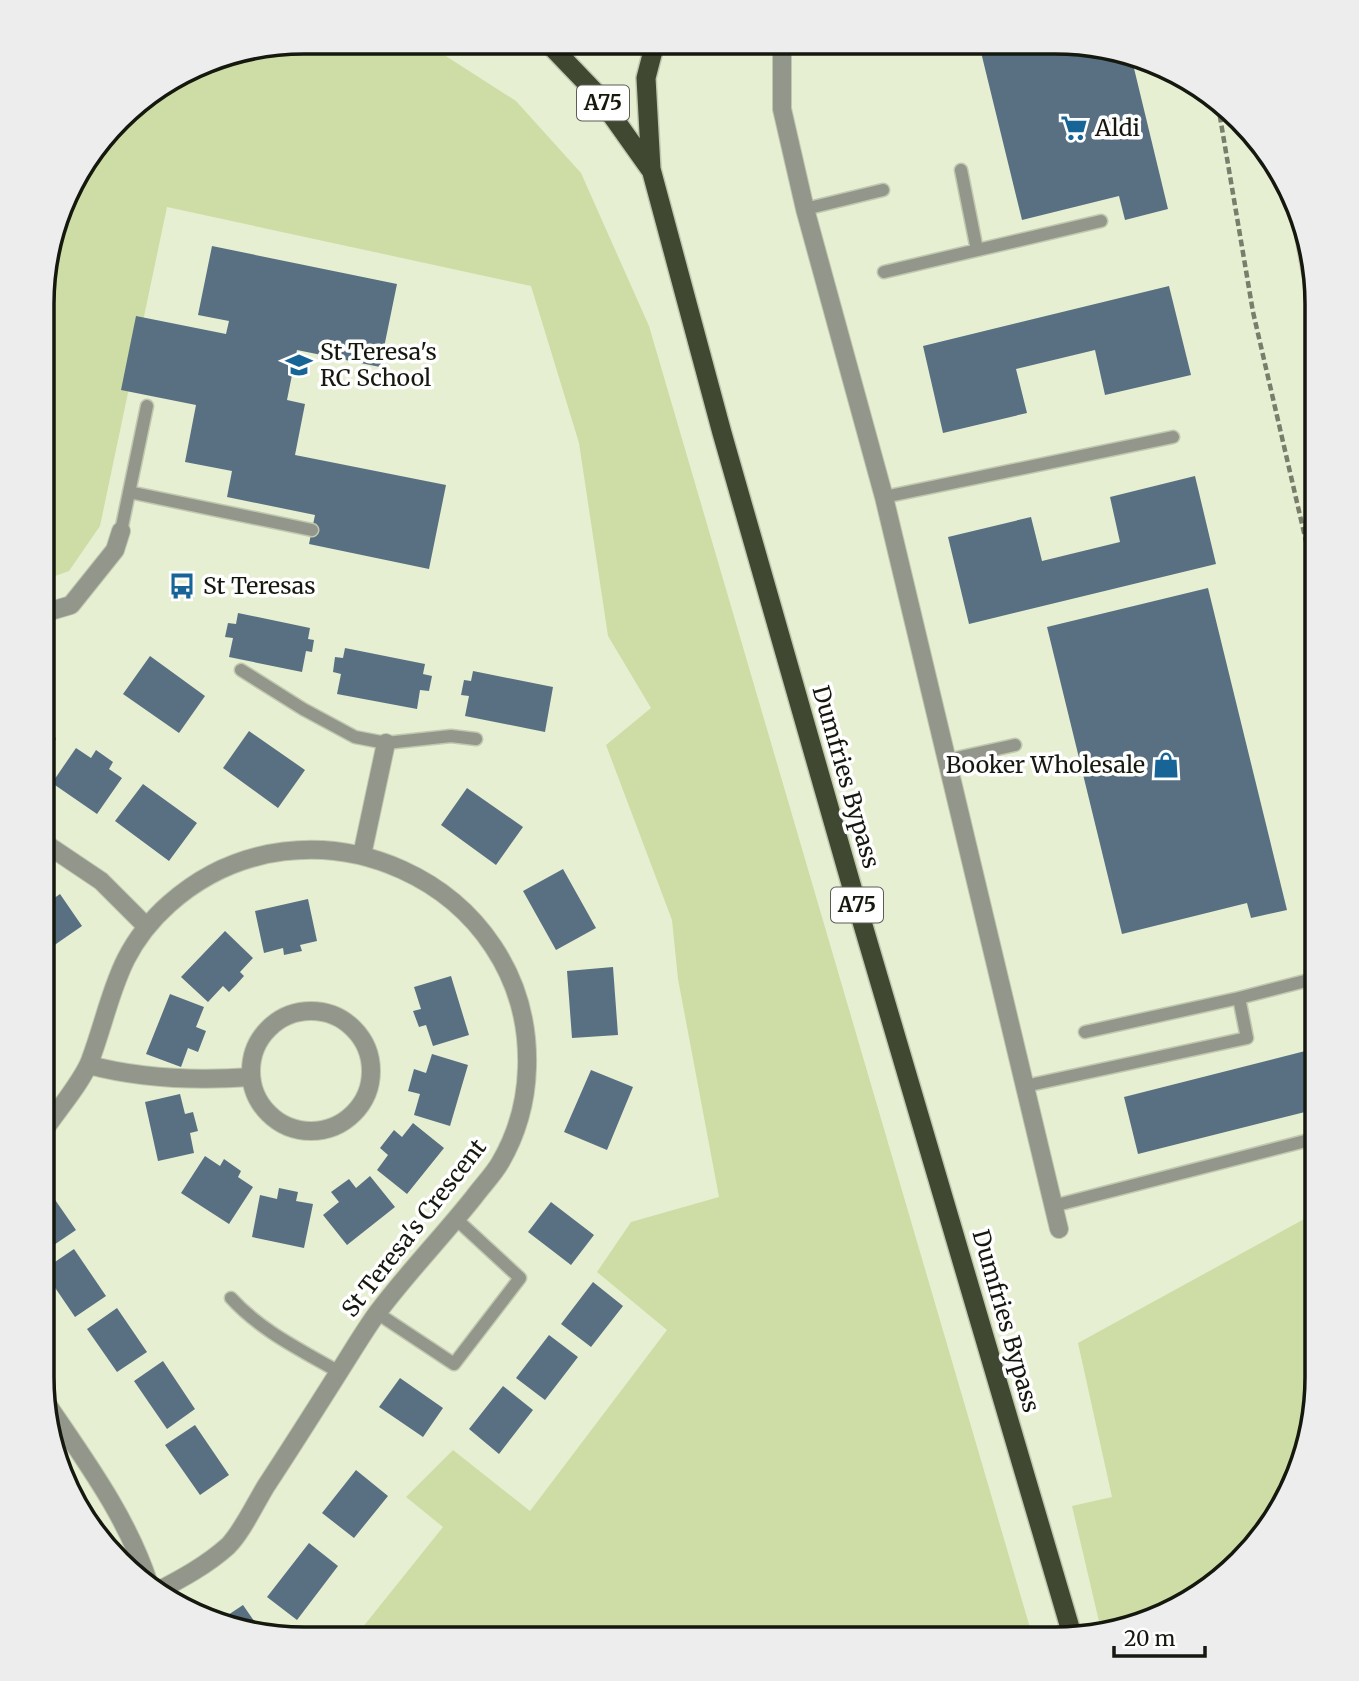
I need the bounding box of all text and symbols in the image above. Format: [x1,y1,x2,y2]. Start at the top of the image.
road number: A75 [577,86,629,120]
supermarket icon: Aldi [1059,113,1089,143]
place label: Aldi [1094,113,1140,142]
place label: St Teresa's RC School [320,337,437,392]
school or university icon: St Teresa's RC School [284,350,314,380]
bus stop icon: St Teresas [167,571,197,601]
place label: St Teresas [203,571,316,600]
street label: Dumfries Bypass [807,682,886,871]
place label: Booker Wholesale [946,750,1145,779]
shop icon: Booker Wholesale [1151,750,1181,780]
road number: A75 [831,888,883,922]
street label: St Teresa's Crescent [335,1133,492,1322]
street label: Dumfries Bypass [967,1226,1046,1415]
scale bar [1114,1614,1205,1658]
text: 20 m [1124,1625,1176,1652]

